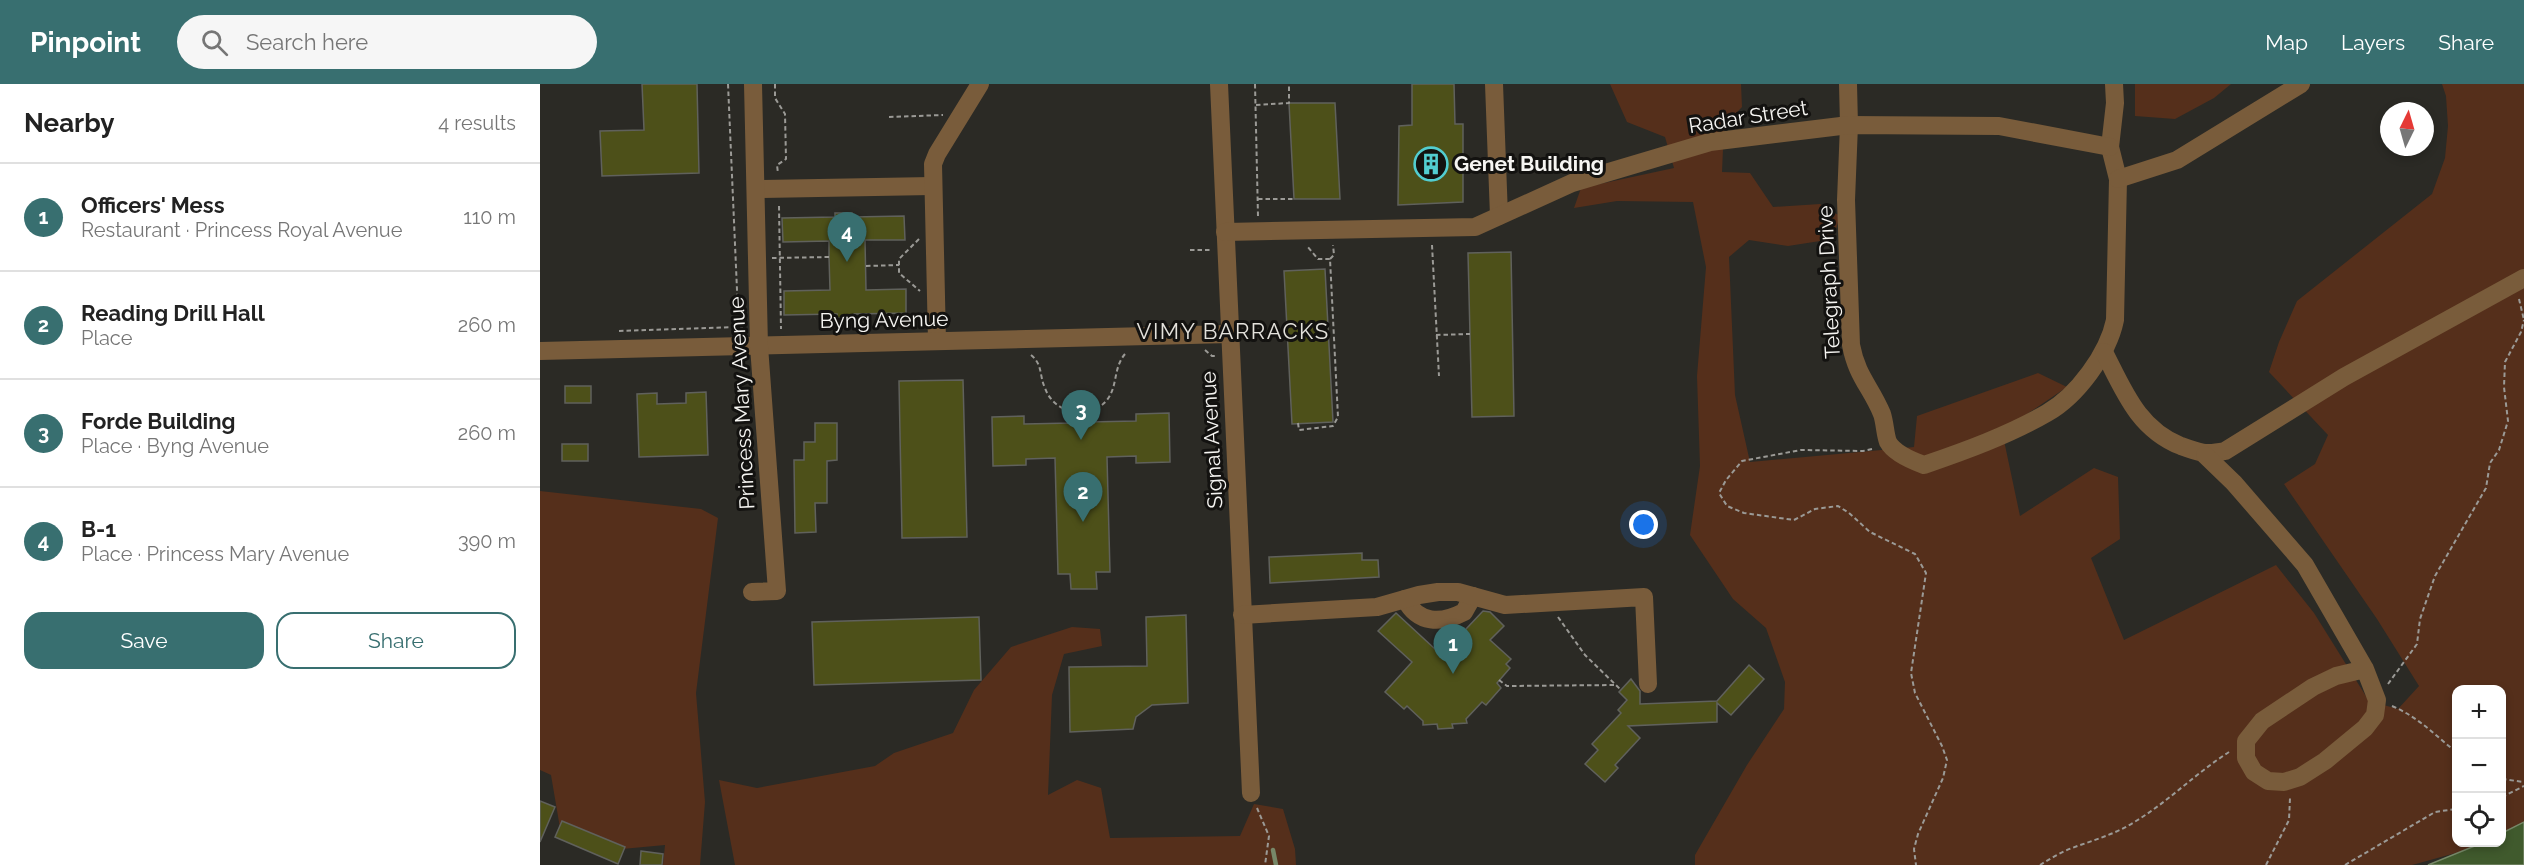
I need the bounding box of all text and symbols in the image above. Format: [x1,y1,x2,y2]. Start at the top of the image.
search box [177,15,597,69]
text: Pinpoint [30,26,141,59]
icon: search [198,26,231,59]
text: Search here [246,29,368,55]
text: Map [2265,30,2308,55]
text: Layers [2341,30,2405,55]
text: Share [2438,30,2494,55]
street label: Radar Street [1687,95,1809,138]
north arrow [2380,102,2434,156]
text: Nearby [24,108,114,138]
text: 4 results [438,111,516,135]
building icon: Genet Building [1413,146,1449,182]
place label: Genet Building [1454,151,1604,176]
text: Officers' Mess [81,192,225,218]
text: 1 [39,205,48,229]
text: 110 m [463,205,516,229]
street label: Telegraph Drive [1812,205,1845,359]
pin: 4 [828,212,866,262]
text: Restaurant · Princess Royal Avenue [81,218,402,242]
street label: Princess Mary Avenue [723,296,760,510]
text: Reading Drill Hall [81,300,265,326]
street label: Byng Avenue [819,306,949,333]
text: 2 [38,313,49,337]
text: 260 m [458,313,516,337]
district label: VIMY BARRACKS [1136,318,1330,344]
text: Place [81,326,132,350]
street label: Signal Avenue [1195,371,1228,509]
pin: 3 [1062,390,1100,440]
text: Forde Building [81,408,235,434]
text: 3 [38,421,49,445]
text: 260 m [458,421,516,445]
text: Place · Byng Avenue [81,434,269,458]
pin: 2 [1064,472,1102,522]
your location [1629,510,1658,539]
text: B-1 [81,516,116,542]
text: 4 [38,529,49,553]
text: 390 m [458,529,516,553]
text: Place · Princess Mary Avenue [81,542,349,566]
button: Save [24,612,264,669]
button: Share [276,612,516,669]
pin: 1 [1434,624,1472,674]
map controls [2452,685,2506,847]
button: + [2452,685,2506,739]
button: − [2452,739,2506,793]
button: locate [2452,793,2506,847]

